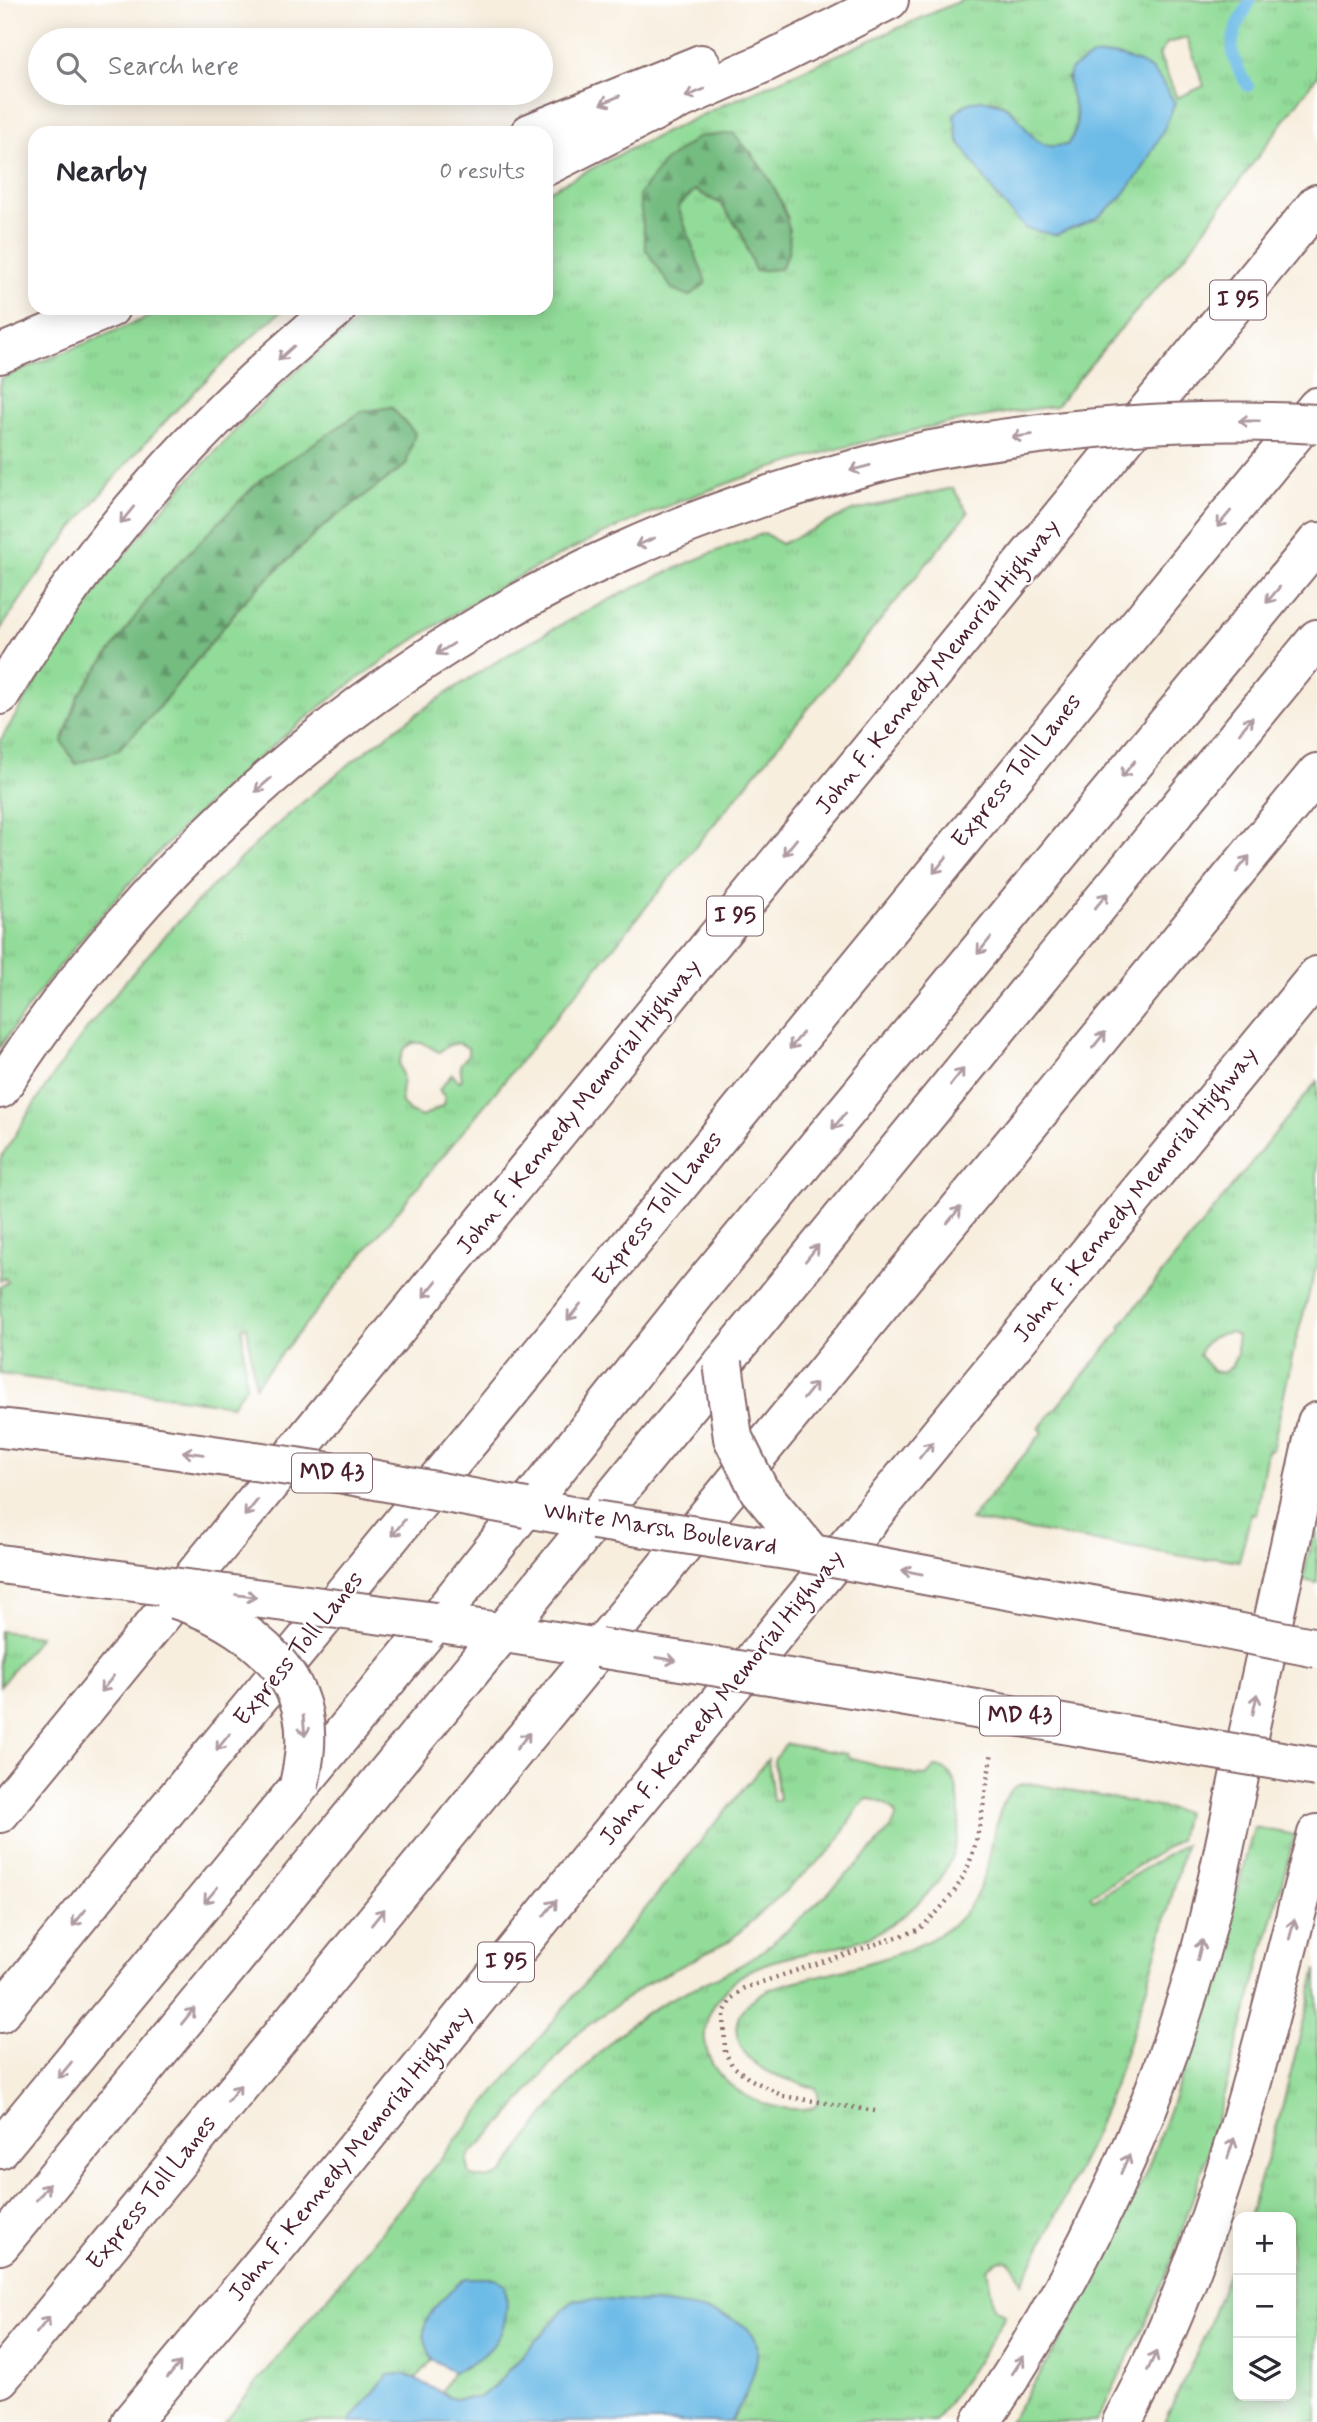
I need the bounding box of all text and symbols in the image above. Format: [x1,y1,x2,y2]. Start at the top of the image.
search box [28,28,553,105]
icon: search [52,48,90,86]
text: Search here [108,50,239,84]
one-way arrow [685,87,706,100]
one-way arrow [600,94,621,107]
text: Nearby [56,152,147,191]
text: 0 results [439,157,525,187]
road number: I 95 [1210,280,1266,320]
one-way arrow [277,344,295,360]
one-way arrow [1238,414,1261,428]
one-way arrow [1011,429,1034,442]
one-way arrow [849,462,871,475]
one-way arrow [119,506,135,524]
one-way arrow [1216,509,1232,527]
street label: John F. Kennedy Memorial Highway [809,513,1070,823]
one-way arrow [635,536,656,549]
one-way arrow [1265,585,1281,603]
one-way arrow [435,642,455,656]
street label: Express Toll Lanes [945,687,1089,855]
one-way arrow [1238,717,1254,735]
one-way arrow [1120,760,1135,778]
one-way arrow [254,777,272,793]
one-way arrow [783,838,798,856]
one-way arrow [932,855,947,873]
one-way arrow [1235,855,1251,873]
one-way arrow [1093,892,1109,910]
road number: I 95 [707,897,763,936]
one-way arrow [976,936,991,954]
street label: John F. Kennedy Memorial Highway [450,953,711,1263]
one-way arrow [788,1031,803,1049]
one-way arrow [1091,1031,1107,1049]
street label: John F. Kennedy Memorial Highway [1007,1041,1268,1351]
one-way arrow [949,1068,964,1086]
one-way arrow [831,1112,847,1130]
street label: Express Toll Lanes [586,1125,730,1293]
one-way arrow [946,1206,962,1224]
one-way arrow [805,1244,820,1262]
one-way arrow [422,1280,437,1298]
one-way arrow [566,1302,582,1320]
one-way arrow [802,1382,817,1400]
one-way arrow [919,1441,934,1459]
one-way arrow [182,1446,205,1459]
road number: MD 43 [292,1454,372,1492]
street label: White Marsh Boulevard [541,1495,779,1563]
one-way arrow [243,1499,259,1517]
one-way arrow [390,1518,406,1536]
street label: John F. Kennedy Memorial Highway [593,1544,854,1854]
street label: Express Toll Lanes [227,1565,371,1733]
one-way arrow [901,1565,924,1579]
one-way arrow [235,1589,257,1602]
one-way arrow [654,1653,677,1666]
one-way arrow [99,1675,115,1693]
one-way arrow [1249,1693,1263,1716]
road number: MD 43 [980,1696,1060,1736]
one-way arrow [298,1714,311,1737]
one-way arrow [215,1732,231,1750]
one-way arrow [515,1732,531,1750]
one-way arrow [203,1886,218,1904]
one-way arrow [542,1900,558,1918]
one-way arrow [71,1908,87,1926]
one-way arrow [371,1908,386,1926]
one-way arrow [1286,1918,1299,1940]
one-way arrow [1194,1939,1207,1962]
road number: I 95 [478,1942,534,1982]
street label: John F. Kennedy Memorial Highway [222,2000,483,2310]
one-way arrow [180,2008,195,2026]
one-way arrow [57,2061,73,2079]
one-way arrow [226,2084,242,2102]
street label: Express Toll Lanes [80,2109,224,2277]
one-way arrow [1226,2137,1238,2159]
one-way arrow [1119,2154,1132,2176]
one-way arrow [36,2184,51,2202]
map controls [1233,2212,1296,2401]
button: + [1233,2212,1296,2275]
button: − [1233,2275,1296,2338]
one-way arrow [36,2317,51,2335]
button: layers [1233,2338,1296,2401]
one-way arrow [1146,2351,1159,2372]
one-way arrow [1011,2356,1026,2375]
one-way arrow [166,2361,182,2379]

